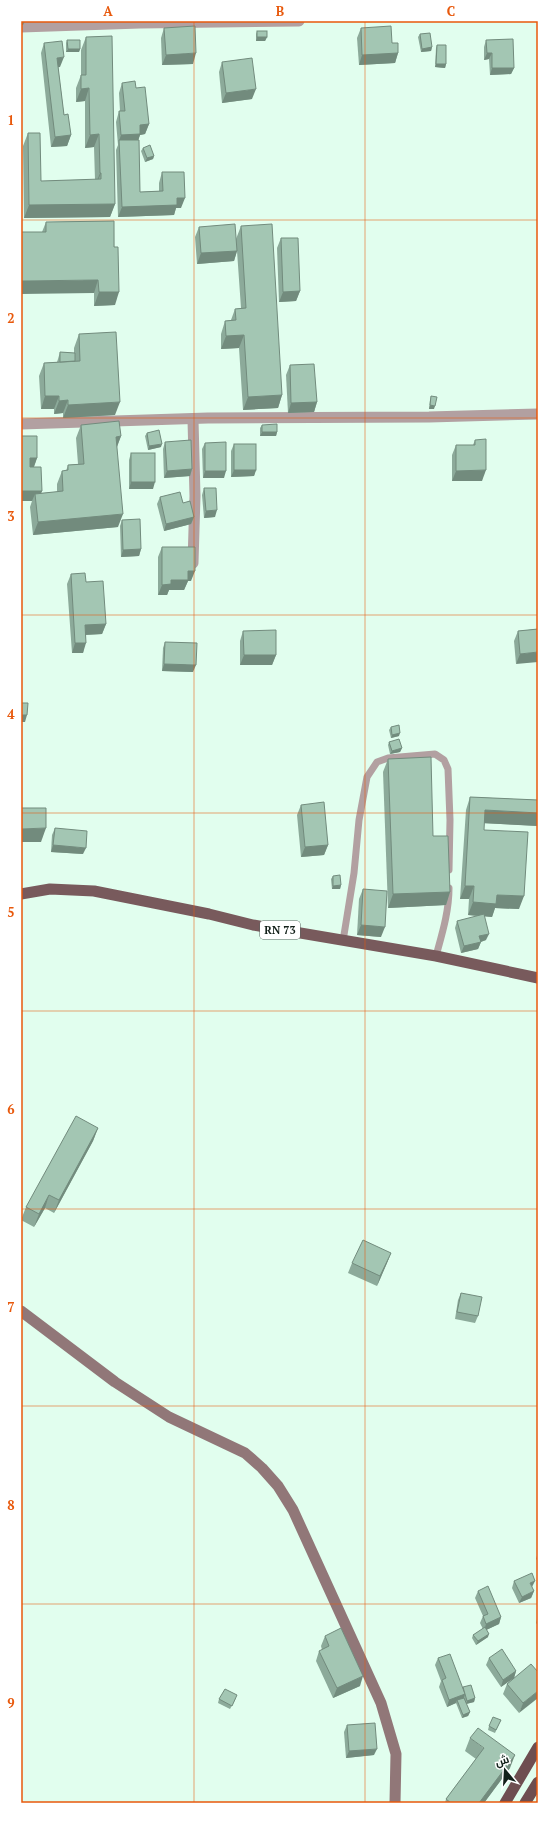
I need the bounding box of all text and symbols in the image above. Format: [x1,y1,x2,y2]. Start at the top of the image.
text: A [103,2,113,20]
text: B [276,2,284,20]
text: C [447,2,455,20]
text: 1 [7,111,15,129]
text: 2 [7,309,15,327]
text: 3 [7,507,15,525]
text: 4 [7,705,15,723]
text: 5 [7,903,15,921]
road number: RN 73 [260,921,300,939]
text: 6 [7,1100,15,1118]
text: 7 [7,1298,15,1316]
text: 8 [7,1496,15,1514]
text: 9 [7,1694,15,1712]
north arrow [485,1750,525,1790]
text: ش [493,1752,511,1769]

